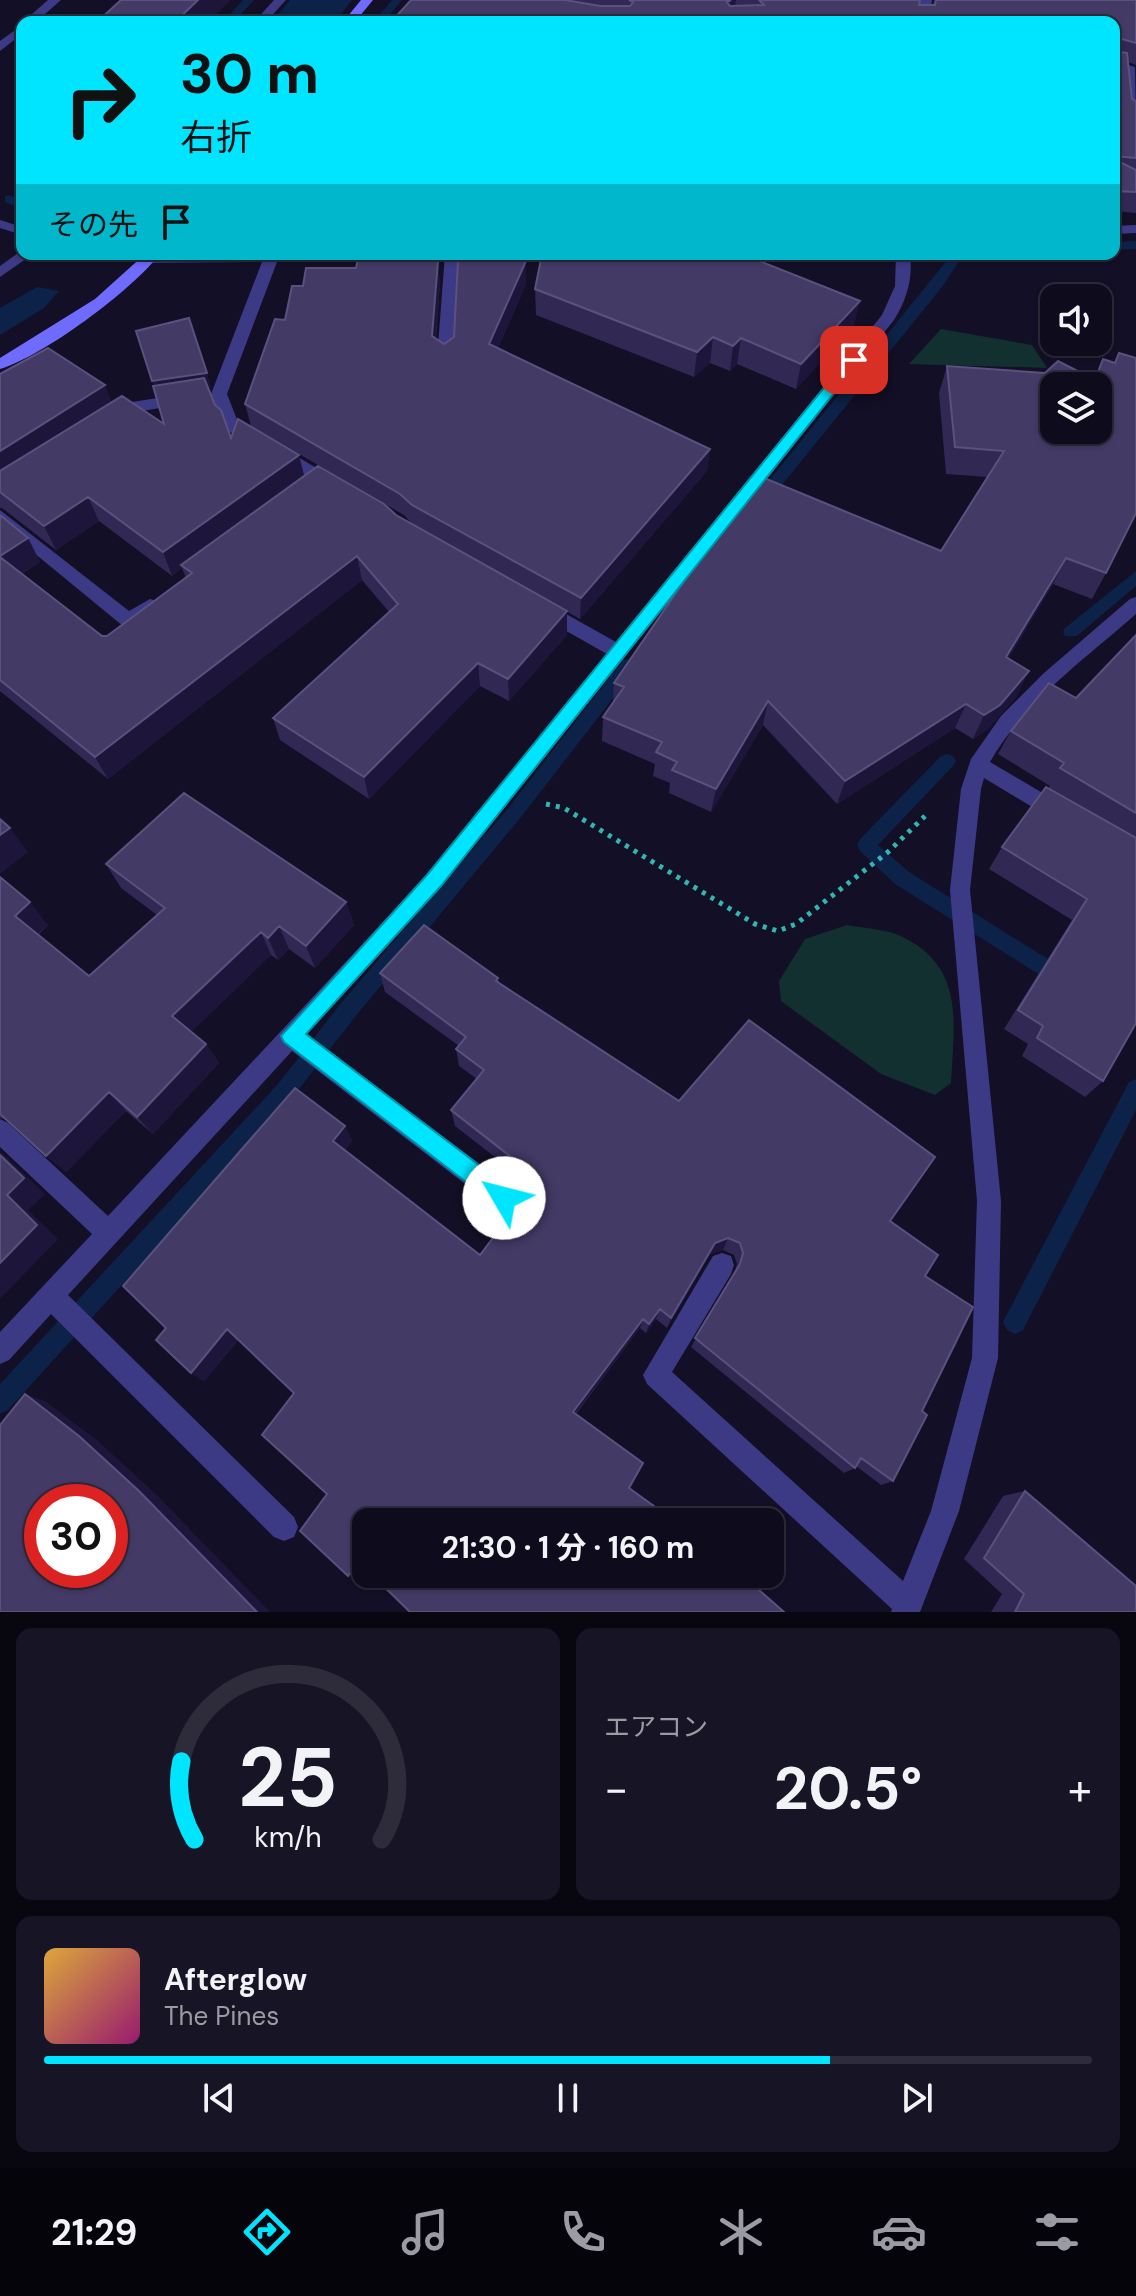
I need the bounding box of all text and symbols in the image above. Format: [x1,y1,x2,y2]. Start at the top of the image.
text: 30 m [180,37,319,110]
icon: right [48,48,152,152]
text: 右折 [180,114,252,161]
icon: arrive [154,200,198,244]
text: その先 [48,205,138,244]
map controls [1040,284,1112,444]
button: sound [1040,284,1112,356]
pin [820,326,888,394]
icon: arrive [832,338,876,382]
button: layers [1040,372,1112,444]
position arrow [462,1156,546,1240]
speed limit sign: 30 [24,1484,128,1588]
text: 21:30 · 1 分 · 160 m [442,1528,694,1567]
text: エアコン [604,1710,708,1744]
text: 25 [238,1723,338,1832]
text: 20.5° [774,1749,922,1828]
text: − [604,1760,628,1818]
text: + [1068,1760,1092,1818]
text: km/h [254,1819,322,1856]
text: Afterglow [164,1960,307,1999]
text: The Pines [164,1999,279,2033]
icon: previous [197,2076,241,2120]
icon: pause [546,2076,590,2120]
icon: next [895,2076,939,2120]
icon: directions [239,2204,295,2260]
icon: music [397,2204,453,2260]
icon: phone [555,2204,611,2260]
icon: climate [713,2204,769,2260]
icon: car [871,2204,927,2260]
icon: filters [1029,2204,1085,2260]
text: 21:29 [51,2209,137,2256]

